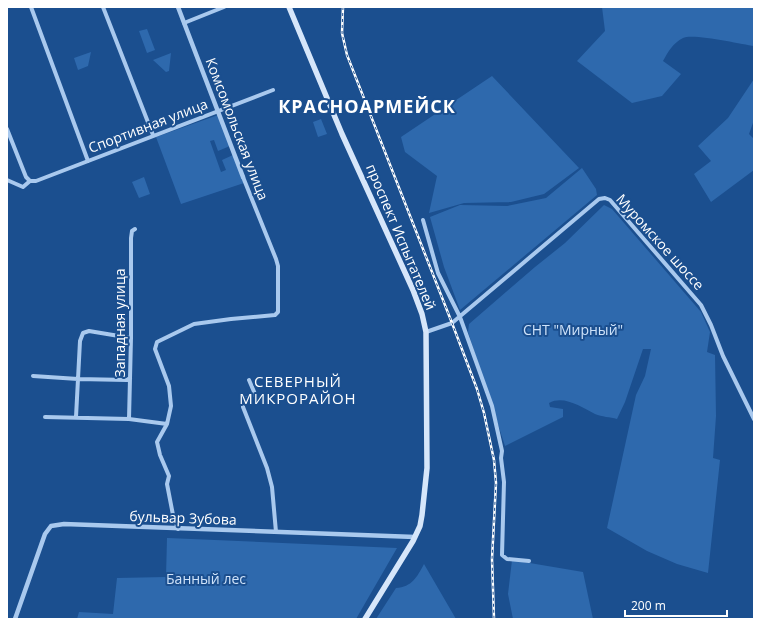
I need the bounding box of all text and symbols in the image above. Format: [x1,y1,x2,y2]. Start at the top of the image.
street label: Комсомольская улица [202,55,273,203]
street label: Спортивная улица [85,94,210,157]
district label: КРАСНОАРМЕЙСК [278,94,456,118]
street label: проспект Испытателей [362,161,441,313]
street label: Муромское шоссе [612,190,709,294]
street label: Западная улица [110,269,129,377]
park label: СНТ "Мирный" [523,320,623,339]
district label: СЕВЕРНЫЙ МИКРОРАЙОН [239,371,357,408]
street label: бульвар Зубова [129,506,237,529]
park label: Банный лес [166,569,246,588]
scale bar [625,592,727,618]
text: 200 m [631,597,666,614]

